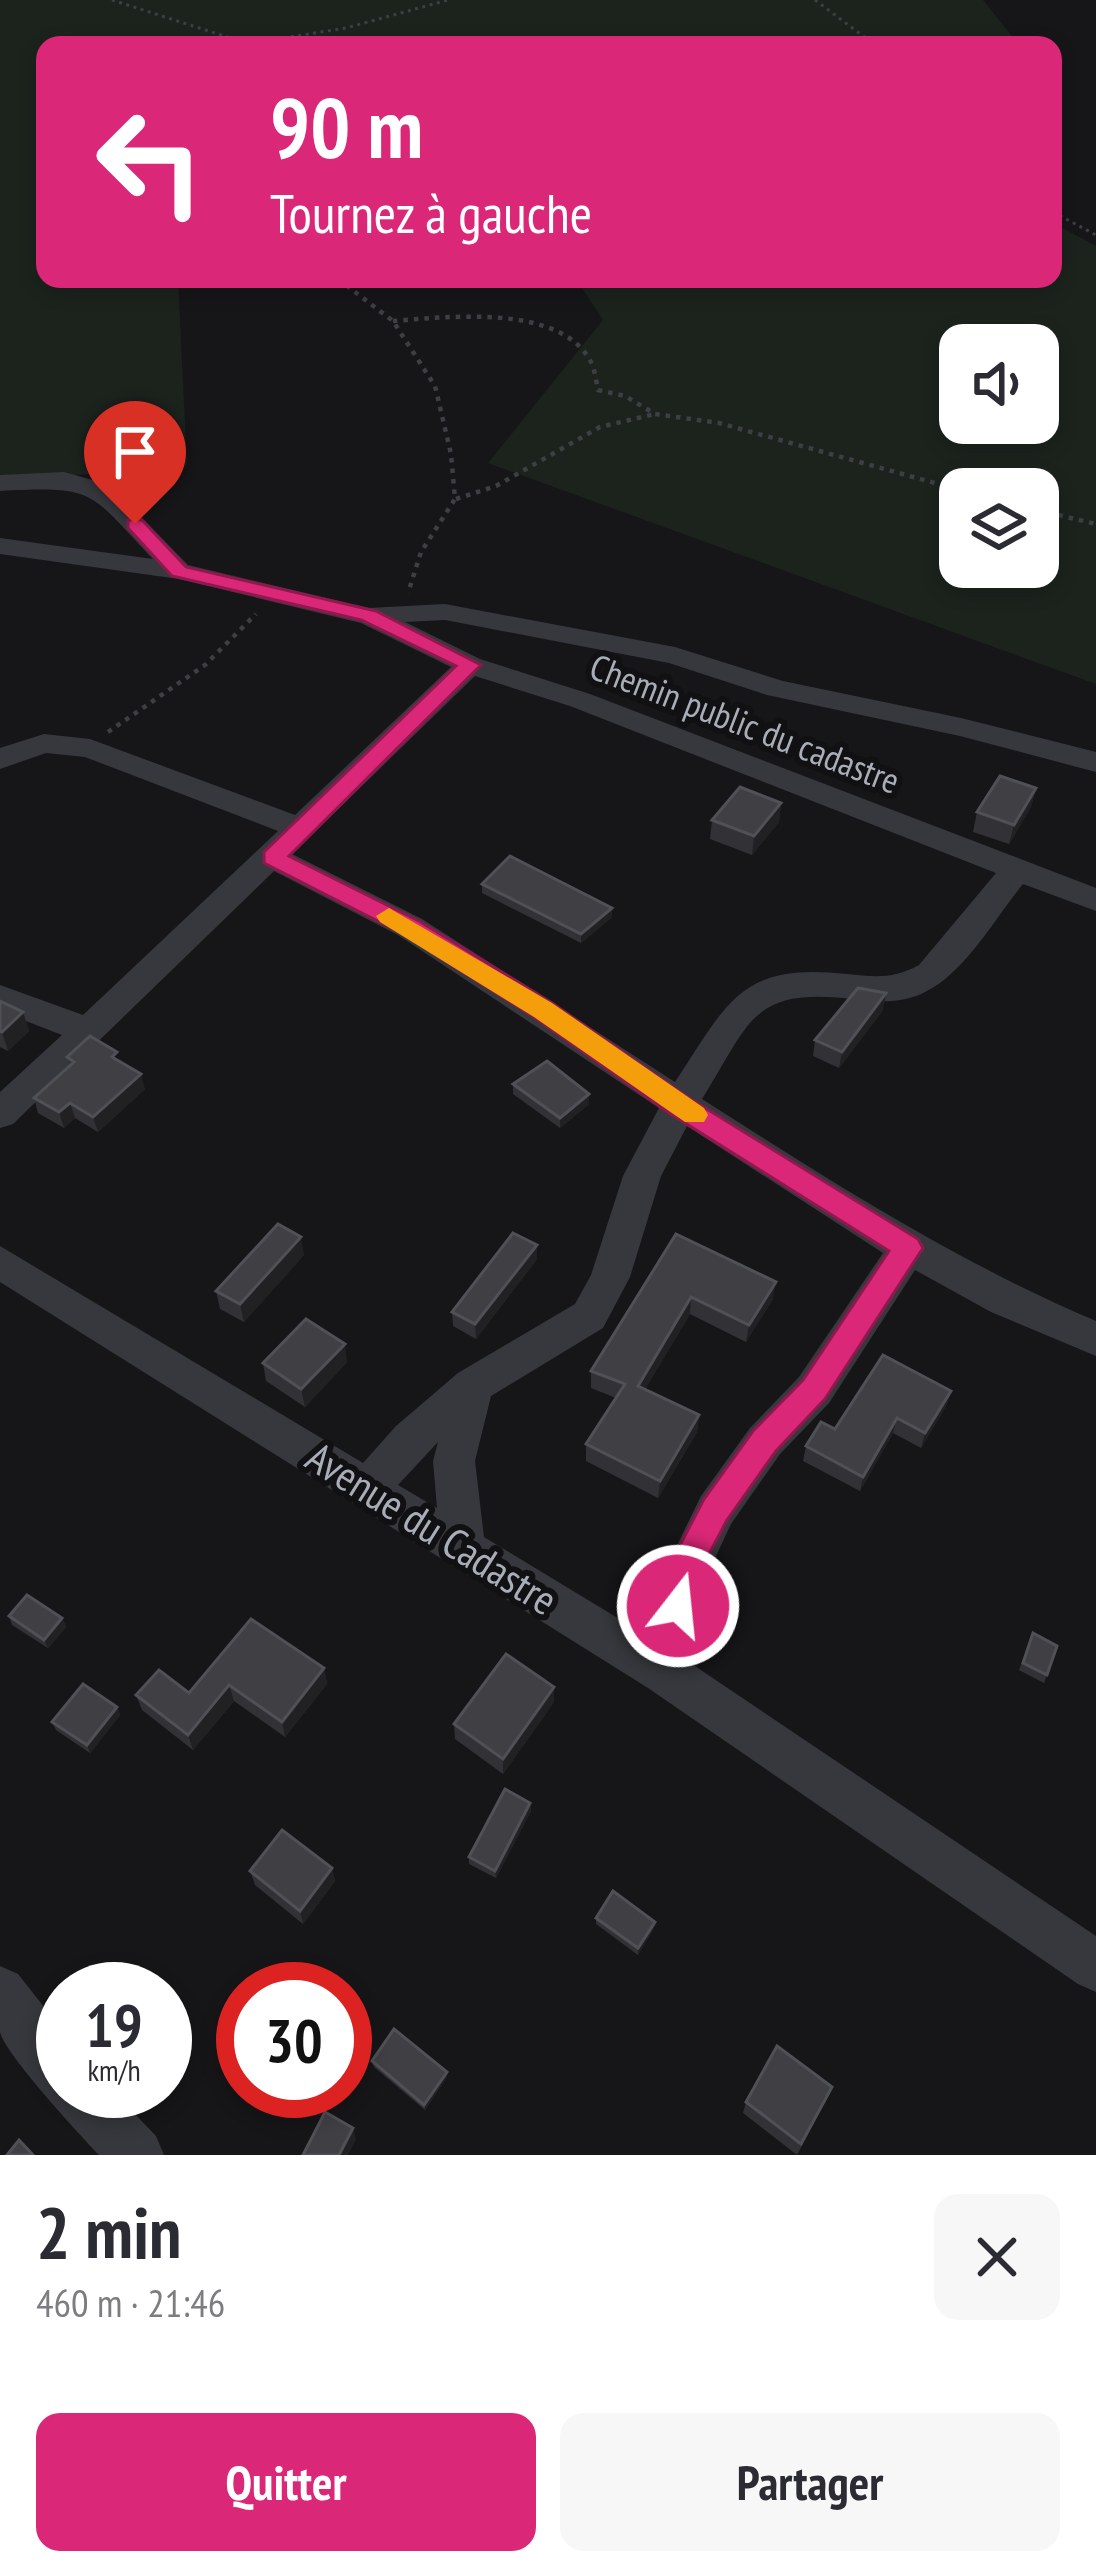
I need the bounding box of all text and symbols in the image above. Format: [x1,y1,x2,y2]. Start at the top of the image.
text: 90 m [270,72,423,181]
icon: left [72,84,228,240]
text: Tournez à gauche [270,178,592,248]
map controls [939,324,1059,588]
button: sound [939,324,1059,444]
pin [84,401,186,524]
icon: arrive [102,419,168,485]
button: layers [939,468,1059,588]
street label: Chemin public du cadastre [584,642,906,804]
street label: Avenue du Cadastre [296,1429,568,1627]
position arrow [615,1543,741,1669]
speed limit sign: 30 [216,1962,372,2118]
text: 19 [85,1986,143,2064]
text: km/h [87,2050,141,2089]
text: 2 min [36,2185,181,2278]
button: close [934,2194,1060,2320]
text: 460 m · 21:46 [36,2277,225,2328]
button: Quitter [36,2413,536,2551]
button: Partager [560,2413,1060,2551]

